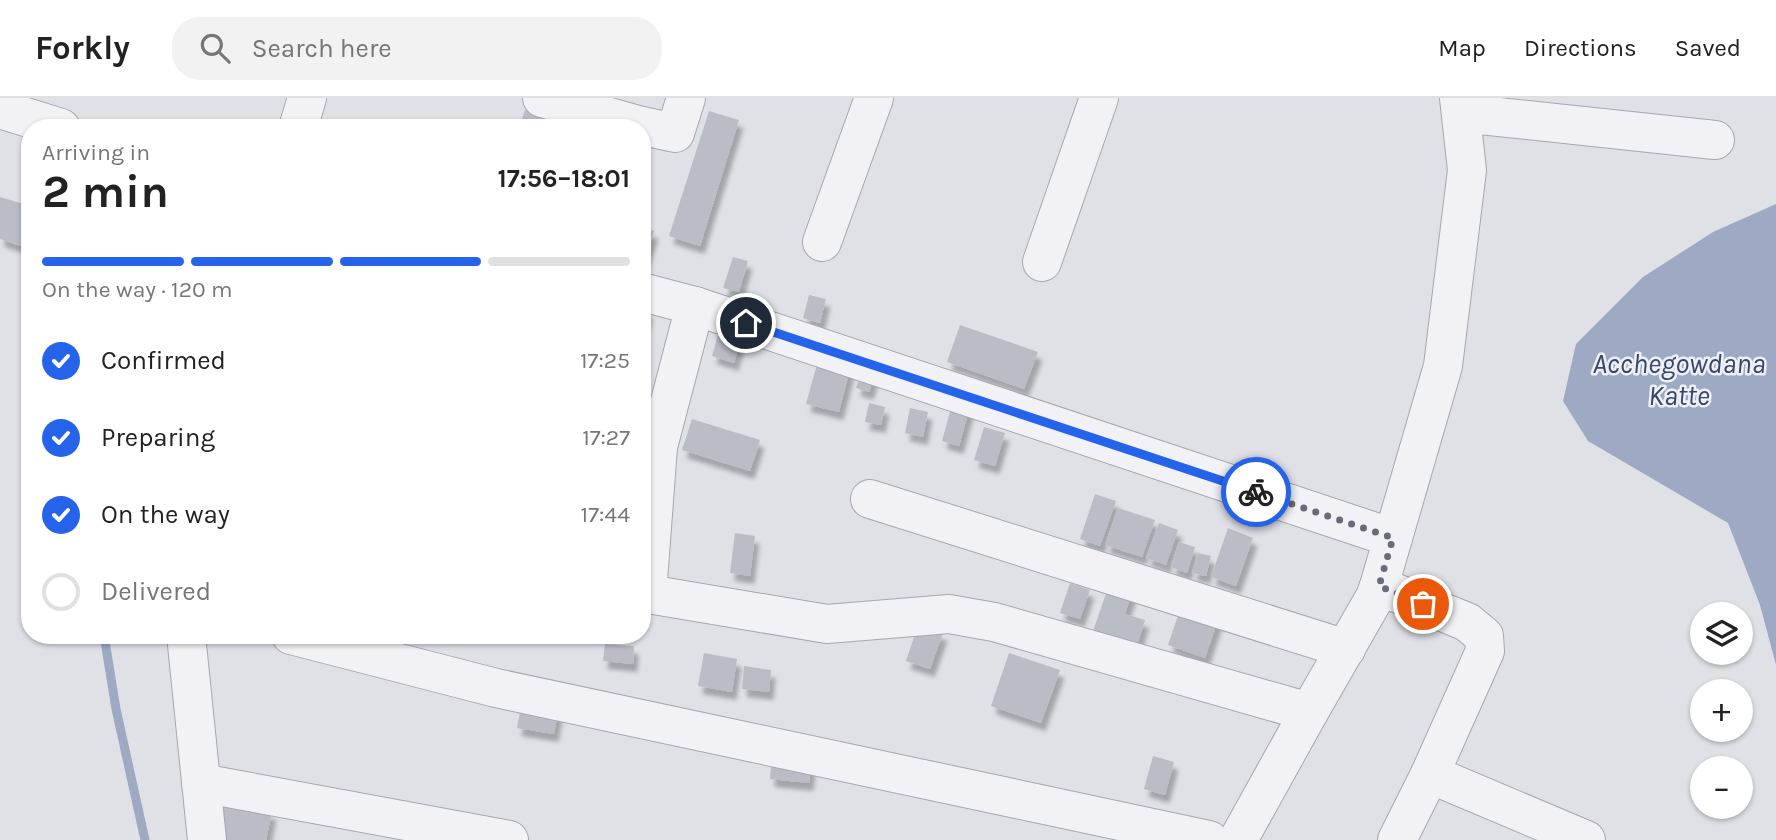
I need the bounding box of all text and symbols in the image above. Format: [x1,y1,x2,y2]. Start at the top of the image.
search box [172,17,662,80]
text: Forkly [35,29,130,67]
icon: search [196,29,234,67]
text: Search here [252,33,392,64]
text: Map [1438,34,1486,62]
text: Directions [1524,34,1637,62]
text: Saved [1675,34,1741,62]
text: Arriving in [42,139,150,166]
text: 17:56–18:01 [497,163,630,194]
text: 2 min [42,165,169,219]
text: On the way · 120 m [42,276,233,303]
pin [716,293,776,353]
icon: home [727,304,765,342]
icon: check [42,342,80,380]
text: Confirmed [101,345,226,376]
text: 17:25 [580,347,630,374]
water label: Acchegowdana Katte [1592,347,1766,412]
icon: check [42,419,80,457]
text: Preparing [101,422,215,453]
text: 17:27 [582,424,630,451]
courier [1221,457,1291,527]
icon: bike [1237,473,1275,511]
icon: check [42,496,80,534]
text: On the way [101,499,230,530]
text: 17:44 [581,501,630,528]
pin [1393,574,1453,634]
text: Delivered [101,576,211,607]
icon: bag [1404,585,1442,623]
map controls [1690,602,1753,819]
button: layers [1690,602,1753,665]
button: + [1690,679,1753,742]
button: − [1690,756,1753,819]

